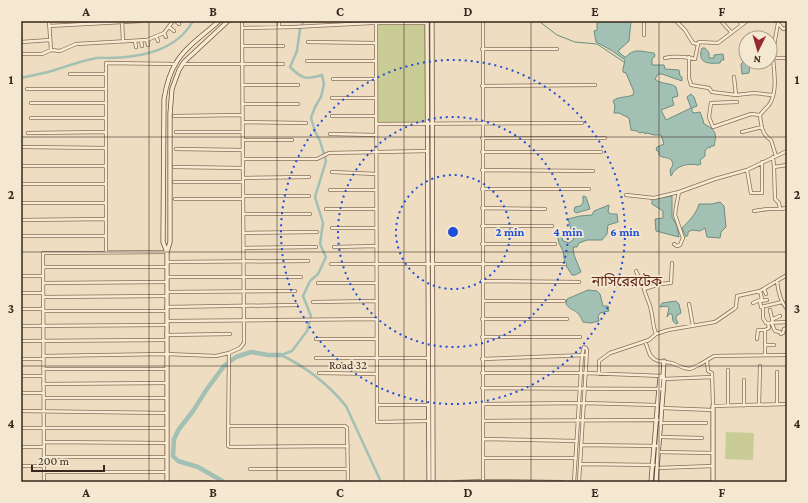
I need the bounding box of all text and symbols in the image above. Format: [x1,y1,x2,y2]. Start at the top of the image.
text: A [81,4,90,19]
text: B [209,4,217,19]
text: C [336,4,344,19]
text: D [464,4,473,19]
text: E [591,4,599,19]
text: F [719,4,726,19]
north arrow [738,30,778,70]
text: N [752,54,761,66]
text: 1 [9,72,14,87]
text: 1 [795,72,800,87]
text: 2 [8,187,15,202]
text: 2 [794,187,801,202]
centre of rings [446,225,460,239]
text: 2 min [496,225,525,239]
text: 4 min [553,225,583,239]
text: 6 min [610,225,640,239]
district label: নাসিরেরটেক [591,273,663,289]
text: 3 [8,301,14,316]
text: 3 [794,301,800,316]
street label: Road 32 [329,358,367,372]
text: 4 [7,416,15,431]
text: 4 [793,416,801,431]
scale bar [32,447,104,473]
text: 200 m [38,454,70,468]
text: A [81,485,90,500]
text: B [209,485,217,500]
text: C [336,485,344,500]
text: D [464,485,473,500]
text: E [591,485,599,500]
text: F [719,485,726,500]

